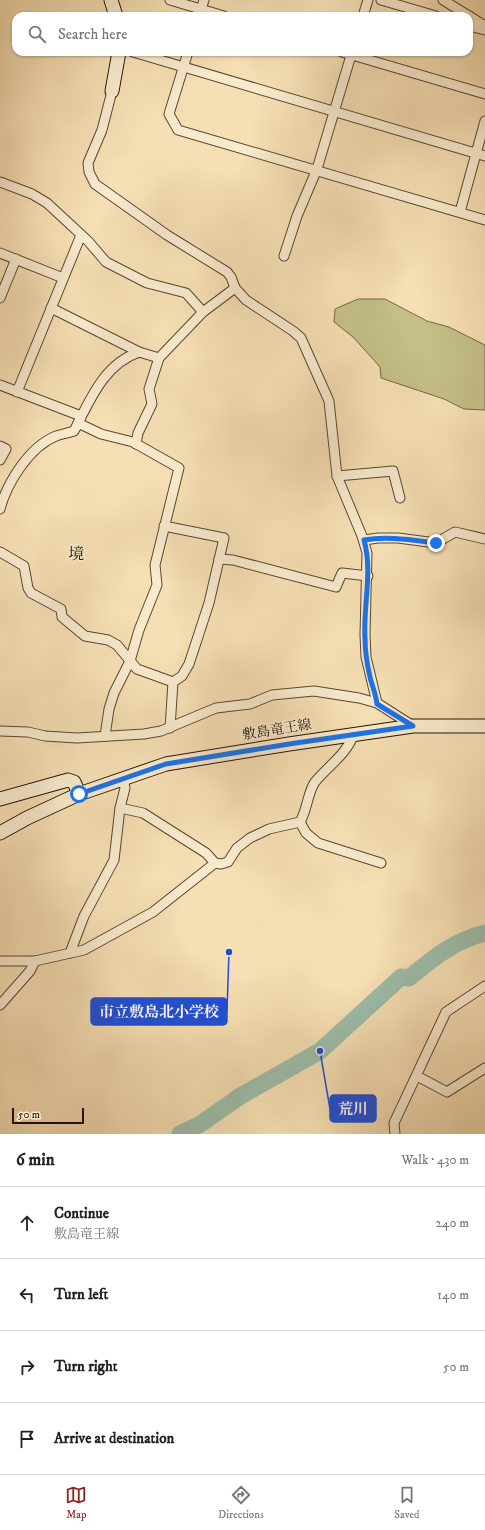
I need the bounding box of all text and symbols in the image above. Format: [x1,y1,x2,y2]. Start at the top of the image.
search box [12,12,473,56]
icon: search [26,23,48,45]
text: Search here [58,25,127,44]
route end [427,534,445,552]
district label: 境 [68,544,84,564]
street label: 敷島竜王線 [241,716,313,744]
route start [70,785,88,803]
callout: 市立敷島北小学校 [91,998,227,1025]
text: 市立敷島北小学校 [99,1003,219,1022]
callout: 荒川 [330,1095,376,1122]
text: 荒川 [338,1100,368,1119]
scale bar [12,1106,84,1125]
text: 50 m [18,1108,40,1122]
text: 6 min [16,1149,55,1171]
text: Walk · 430 m [401,1152,469,1168]
text: Continue [54,1204,109,1223]
icon: ahead [16,1212,38,1234]
text: 240 m [436,1215,469,1231]
text: 敷島竜王線 [54,1226,119,1242]
icon: left [16,1284,38,1306]
text: Turn left [54,1285,108,1304]
text: 140 m [437,1287,469,1303]
icon: right [16,1356,38,1378]
text: Turn right [54,1357,117,1376]
text: 50 m [443,1359,469,1375]
icon: arrive [16,1428,38,1450]
text: Arrive at destination [54,1429,174,1448]
tab: Map [65,1484,87,1522]
tab: Directions [218,1484,264,1522]
tab: Saved [394,1484,420,1522]

